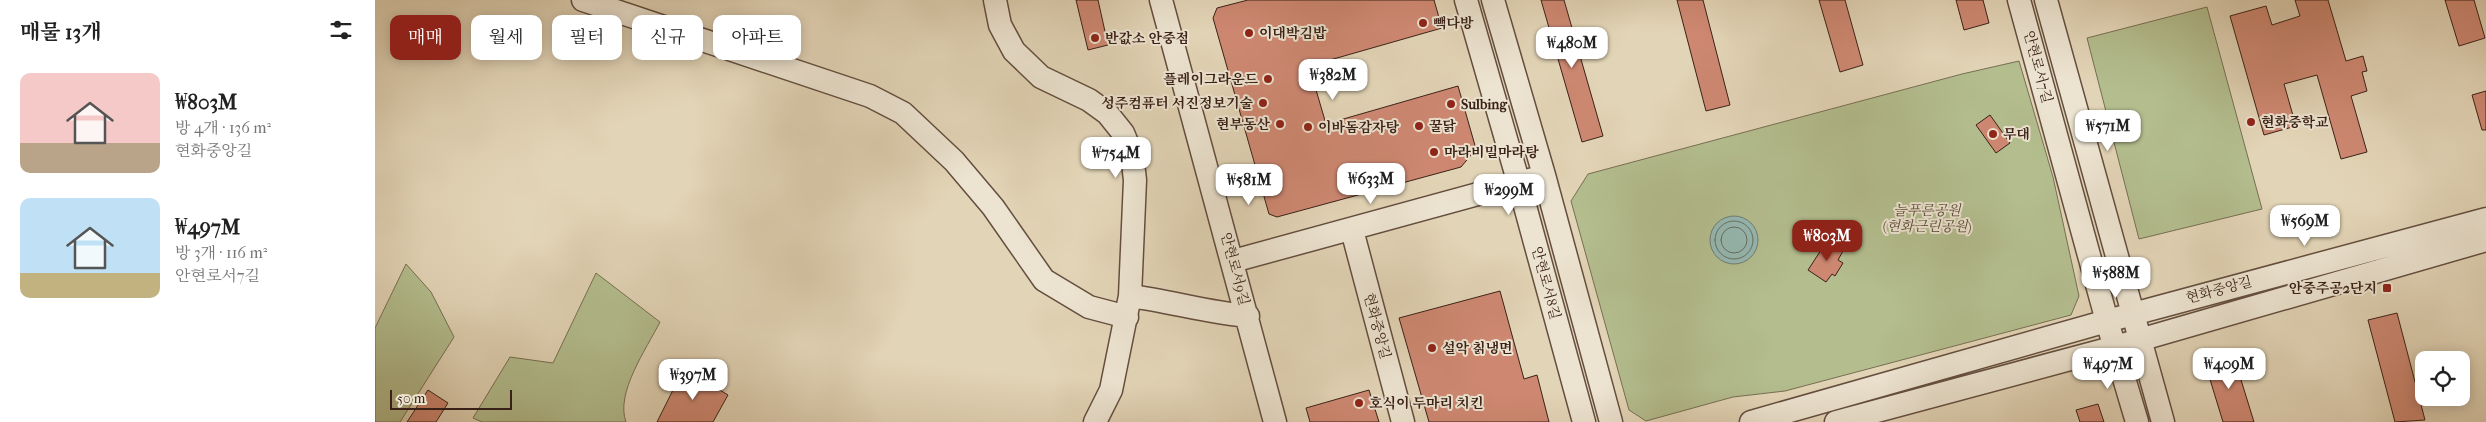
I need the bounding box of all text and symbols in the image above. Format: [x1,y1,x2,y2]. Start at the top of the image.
chip: 매매 [390,15,461,60]
chip: 월세 [471,15,542,60]
chip: 필터 [552,15,622,60]
chip: 신규 [632,15,703,60]
chip: 아파트 [713,15,801,60]
place label: 빽다방 [1433,15,1474,32]
icon: filters [327,16,355,44]
marker: 빽다방 [1417,17,1429,29]
text: 매물 13개 [20,20,101,44]
place label: 이대박김밥 [1259,25,1327,42]
marker: 이대박김밥 [1243,27,1255,39]
pin: ₩480M [1537,27,1607,69]
street label: 안현로서7길 [2020,29,2056,105]
place label: 반값소 안중점 [1105,30,1189,47]
marker: 반값소 안중점 [1089,32,1101,44]
text: ₩480M [1547,33,1597,52]
pin: ₩382M [1298,58,1368,101]
text: ₩382M [1310,65,1356,84]
place label: 플레이그라운드 [1163,71,1258,88]
marker: 플레이그라운드 [1262,73,1274,85]
text: ₩803M [175,90,237,114]
icon: home [60,93,120,153]
place label: 성주컴퓨터 서진정보기술 [1101,95,1253,112]
place label: Sulbing [1461,96,1507,113]
marker: 성주컴퓨터 서진정보기술 [1257,97,1269,109]
marker: Sulbing [1445,98,1457,110]
pin: ₩571M [2073,110,2143,152]
place label: 현화중학교 [2261,114,2329,131]
place label: 현부동산 [1216,116,1270,133]
text: ₩571M [2086,116,2130,135]
marker: 현화중학교 [2245,116,2257,128]
text: 방 4개 · 136 m² [175,118,271,137]
marker: 현부동산 [1274,118,1286,130]
place label: 꿀닭 [1429,118,1457,135]
place label: 이바돔감자탕 [1318,119,1400,136]
marker: 꿀닭 [1413,120,1425,132]
marker: 이바돔감자탕 [1302,121,1314,133]
place label: 무대 [2003,126,2030,143]
marker: 무대 [1987,128,1999,140]
pin: ₩754M [1081,136,1151,179]
text: 현화중앙길 [175,141,252,160]
text: ₩754M [1092,143,1140,162]
place label: 마라비밀마라탕 [1444,144,1539,161]
marker: 마라비밀마라탕 [1428,146,1440,158]
pin: ₩633M [1336,162,1406,205]
pin: ₩581M [1214,164,1284,206]
text: ₩633M [1348,169,1394,188]
text: ₩581M [1227,170,1271,189]
pin: ₩299M [1474,174,1544,216]
text: ₩299M [1484,180,1534,199]
park label: 늘푸른공원 (현화근린공원) [1883,202,1972,235]
pin: ₩569M [2270,204,2340,247]
text: ₩569M [2281,211,2329,230]
text: ₩497M [175,215,240,239]
icon: home [60,218,120,278]
pin: ₩803M [1792,220,1862,262]
text: ₩803M [1803,226,1851,245]
street label: 안현로서9길 [1217,231,1253,307]
text: 방 3개 · 116 m² [175,243,267,262]
street label: 안현로서8길 [1528,245,1564,321]
pin: ₩588M [2081,256,2151,299]
text: ₩588M [2092,263,2140,282]
text: 안현로서7길 [175,266,260,285]
street label: 현화중앙길 [2184,273,2254,307]
place label: 안중주공2단지 [2289,280,2377,297]
marker: 안중주공2단지 [2381,282,2393,294]
street label: 현화중앙길 [1360,291,1394,361]
place label: 설악 칡냉면 [1442,340,1513,357]
marker: 설악 칡냉면 [1426,342,1438,354]
pin: ₩497M [2073,348,2143,390]
pin: ₩409M [2194,348,2264,390]
map controls [2415,351,2470,406]
button: locate [2415,351,2470,406]
text: ₩497M [2083,354,2133,373]
text: ₩409M [2204,354,2254,373]
pin: ₩397M [658,358,728,401]
text: ₩397M [670,365,716,384]
scale bar [390,387,513,410]
text: 50 m [397,390,425,407]
place label: 호식이 두마리 치킨 [1369,395,1483,412]
marker: 호식이 두마리 치킨 [1353,397,1365,409]

